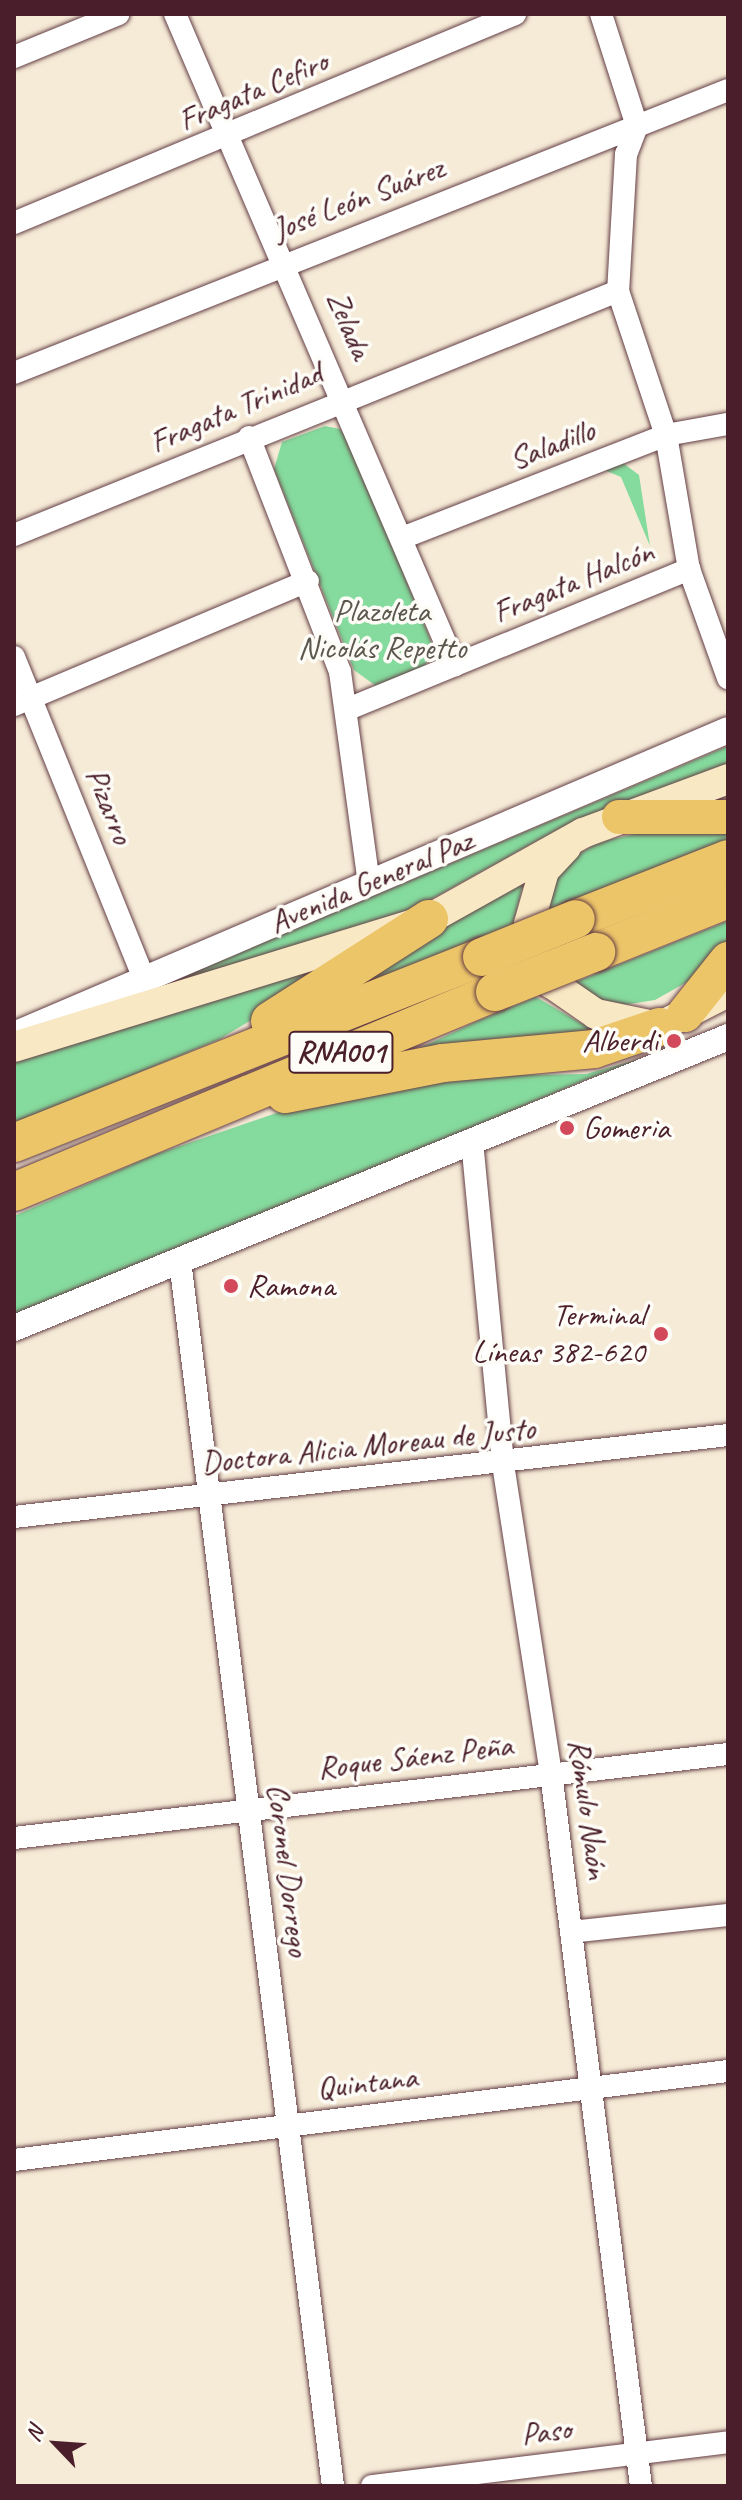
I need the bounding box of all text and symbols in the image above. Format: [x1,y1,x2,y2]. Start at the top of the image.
street label: Fragata Cefiro [173,42,333,140]
street label: José León Suárez [267,149,449,249]
street label: Zelada [318,285,380,365]
street label: Fragata Trinidad [144,354,328,462]
street label: Saladillo [504,411,600,479]
street label: Fragata Halcón [487,532,659,632]
park label: Plazoleta Nicolás Repetto [298,593,466,668]
street label: Pizarro [77,762,141,850]
street label: Avenida General Paz [264,822,478,942]
place label: Alberdi [582,1022,658,1060]
road number: RNA001 [287,1026,395,1078]
marker: Alberdi [665,1032,683,1050]
place label: Gomeria [583,1109,670,1147]
marker: Gomeria [558,1119,576,1137]
place label: Ramona [247,1267,335,1305]
marker: Ramona [222,1277,240,1295]
place label: Terminal Líneas 382-620 [472,1297,645,1372]
marker: Terminal Líneas 382-620 [652,1325,670,1343]
street label: Doctora Alicia Moreau de Justo [200,1409,536,1483]
street label: Roque Sáenz Peña [316,1726,514,1788]
street label: Rómulo Naón [559,1736,617,1882]
street label: Coronel Dorrego [258,1782,318,1958]
street label: Quintana [315,2058,419,2108]
north arrow [16,2404,96,2484]
street label: Paso [519,2410,573,2454]
text: N [19,2422,50,2446]

